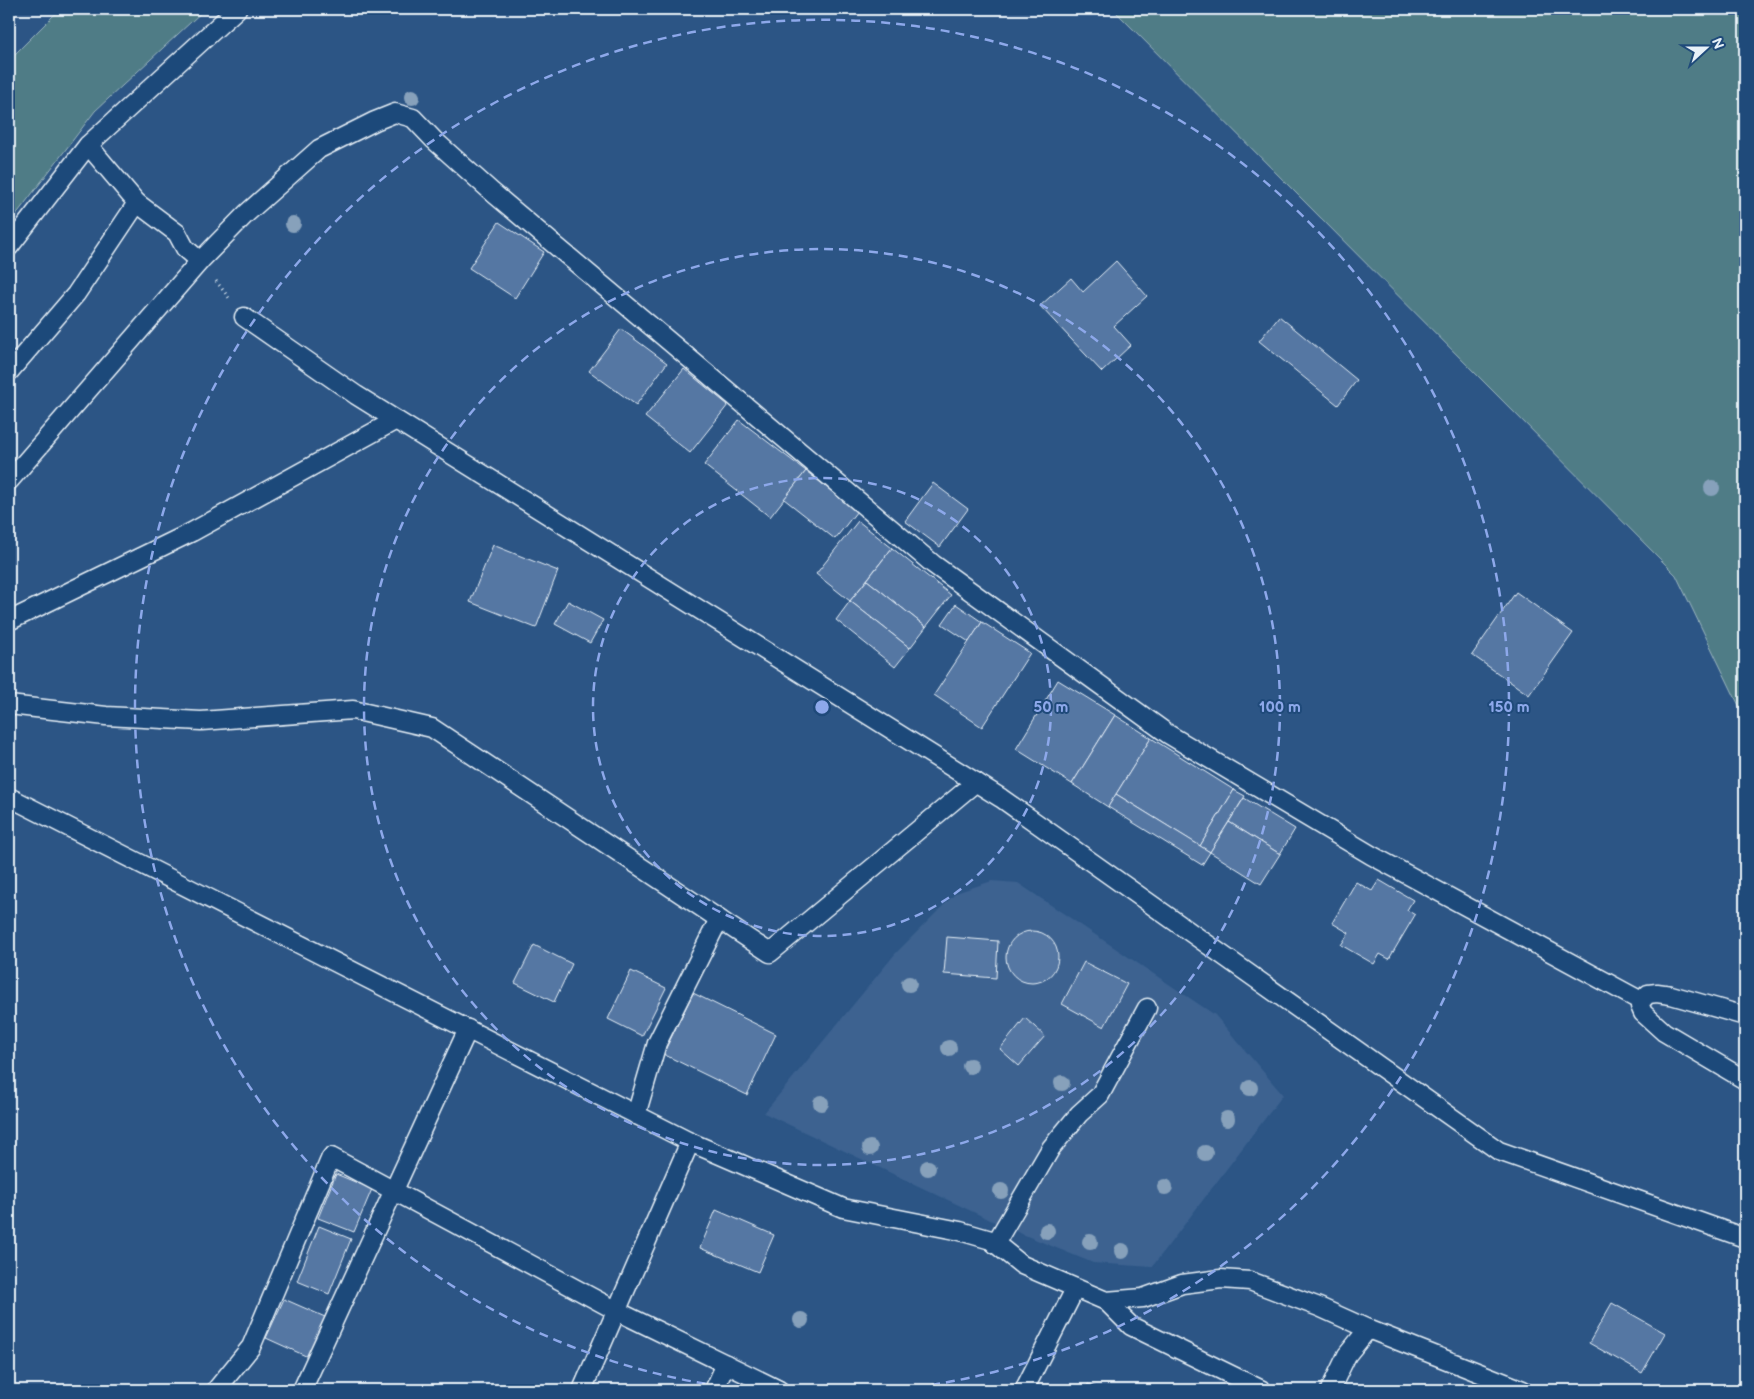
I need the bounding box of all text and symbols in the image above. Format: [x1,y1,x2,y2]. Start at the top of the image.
north arrow [1682,22,1732,72]
text: N [1708,36,1727,51]
centre of rings [813,698,831,716]
text: 50 m [1034,698,1069,717]
text: 100 m [1259,698,1301,717]
text: 150 m [1488,698,1530,717]

